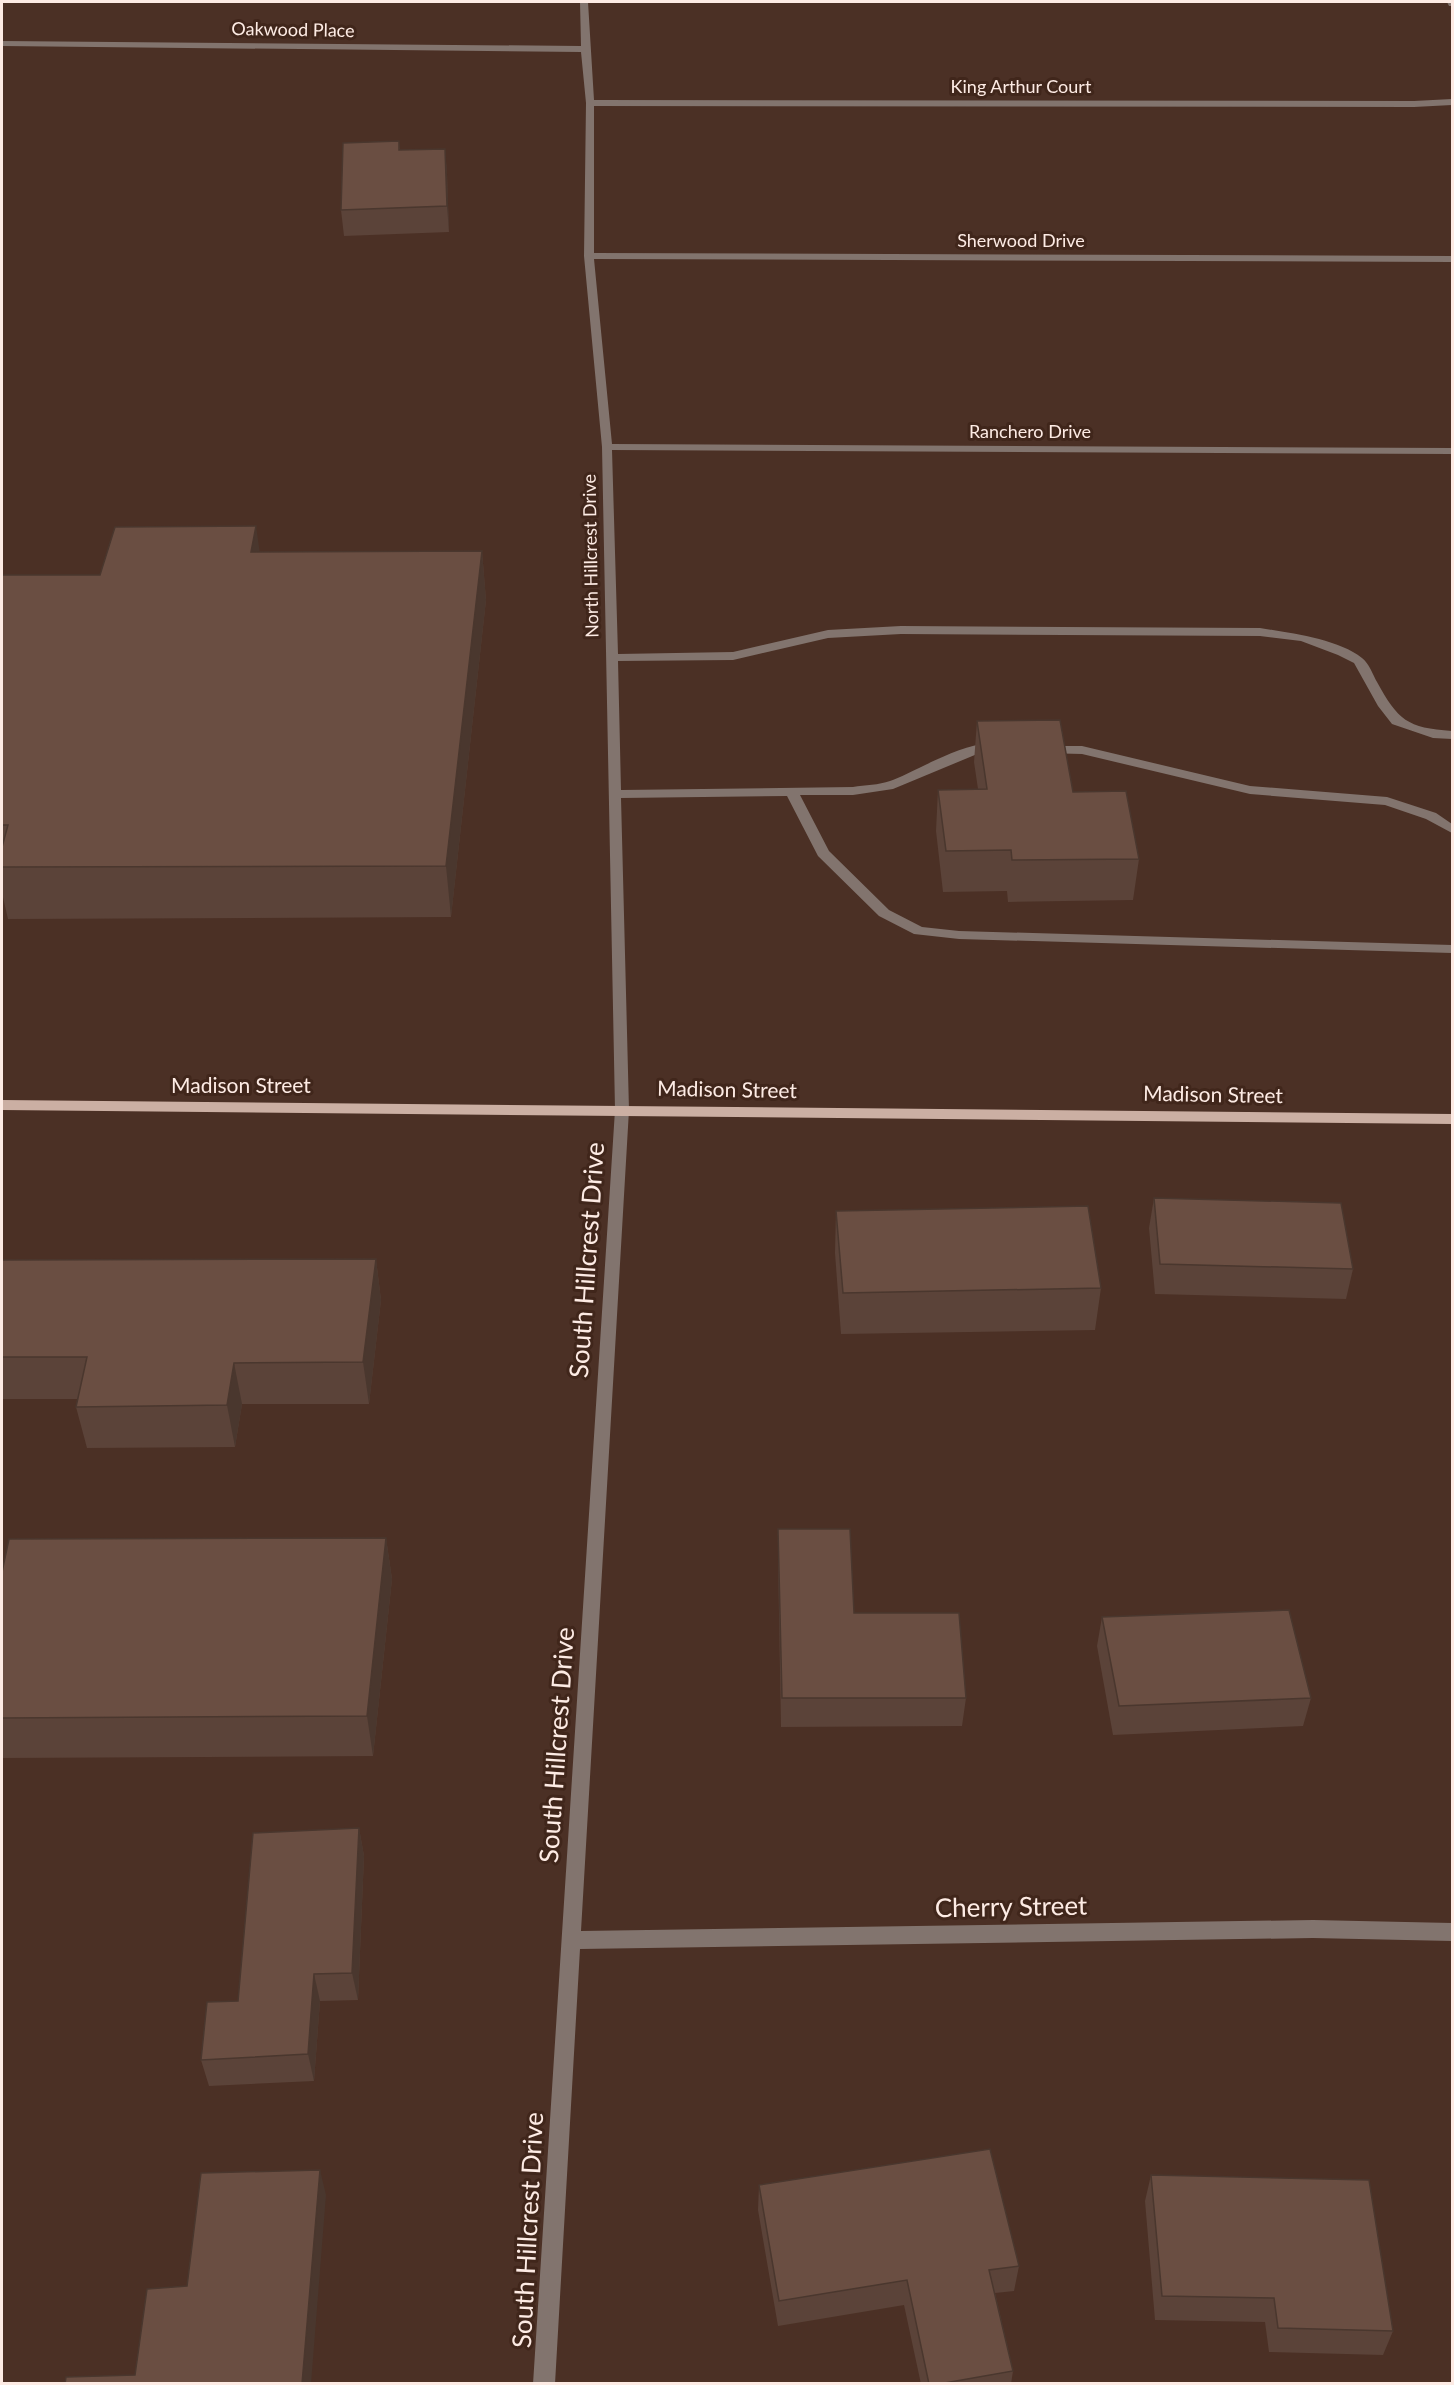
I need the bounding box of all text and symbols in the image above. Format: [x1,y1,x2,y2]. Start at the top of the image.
street label: Oakwood Place [231,17,355,41]
street label: King Arthur Court [951,75,1092,97]
street label: Sherwood Drive [957,229,1085,251]
street label: Ranchero Drive [969,420,1091,442]
street label: North Hillcrest Drive [578,474,602,638]
street label: Madison Street [171,1072,311,1097]
street label: Madison Street [657,1075,798,1102]
street label: Madison Street [1143,1080,1284,1107]
street label: South Hillcrest Drive [562,1141,610,1379]
street label: South Hillcrest Drive [532,1626,580,1864]
street label: Cherry Street [935,1889,1088,1923]
street label: South Hillcrest Drive [505,2111,549,2349]

